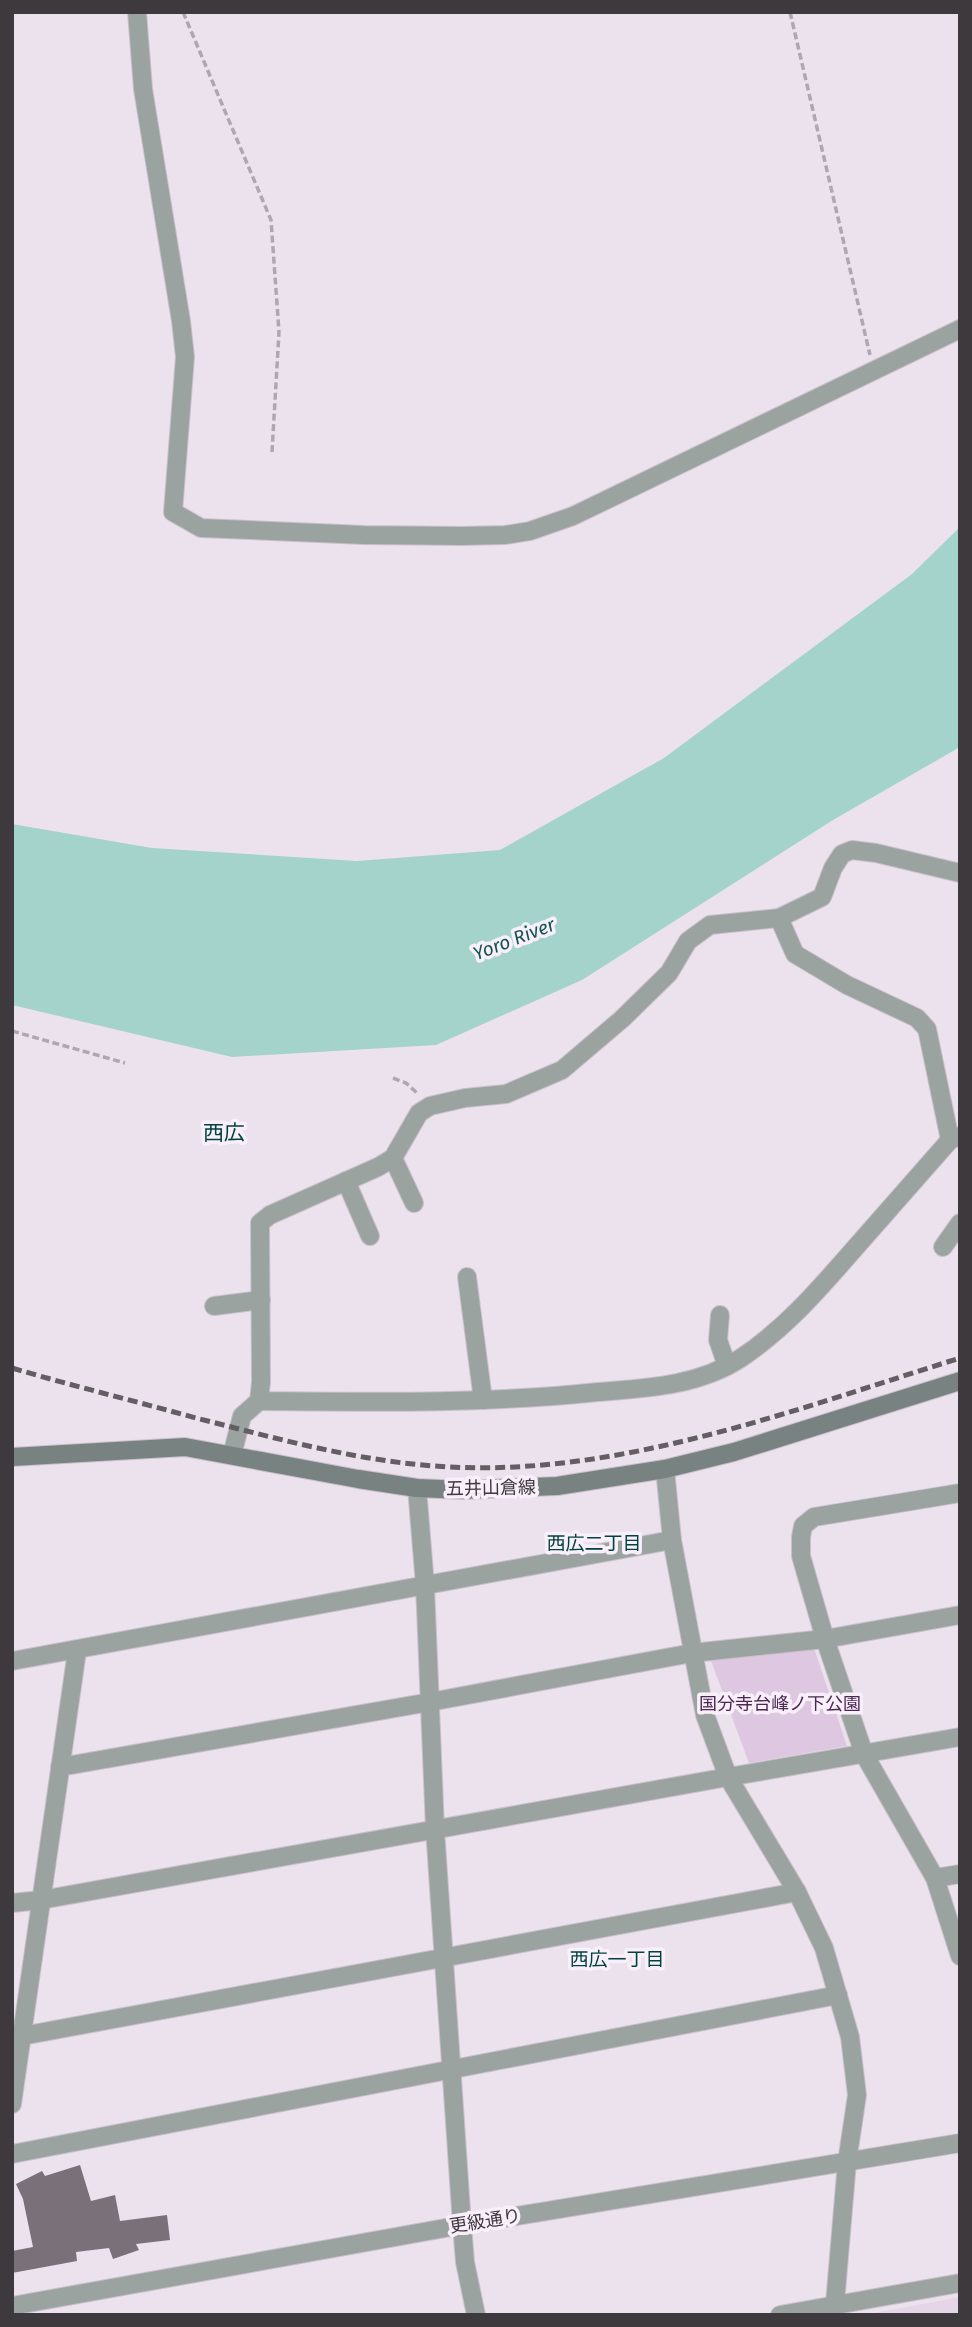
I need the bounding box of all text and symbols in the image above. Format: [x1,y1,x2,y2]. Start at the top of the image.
water label: Yoro River [470,913,559,965]
district label: 西広 [203,1120,245,1146]
street label: 五井山倉線 [446,1476,536,1500]
district label: 西広二丁目 [546,1532,642,1555]
park label: 国分寺台峰ノ下公園 [699,1693,861,1715]
district label: 西広一丁目 [569,1948,665,1971]
street label: 更級通り [448,2205,522,2237]

